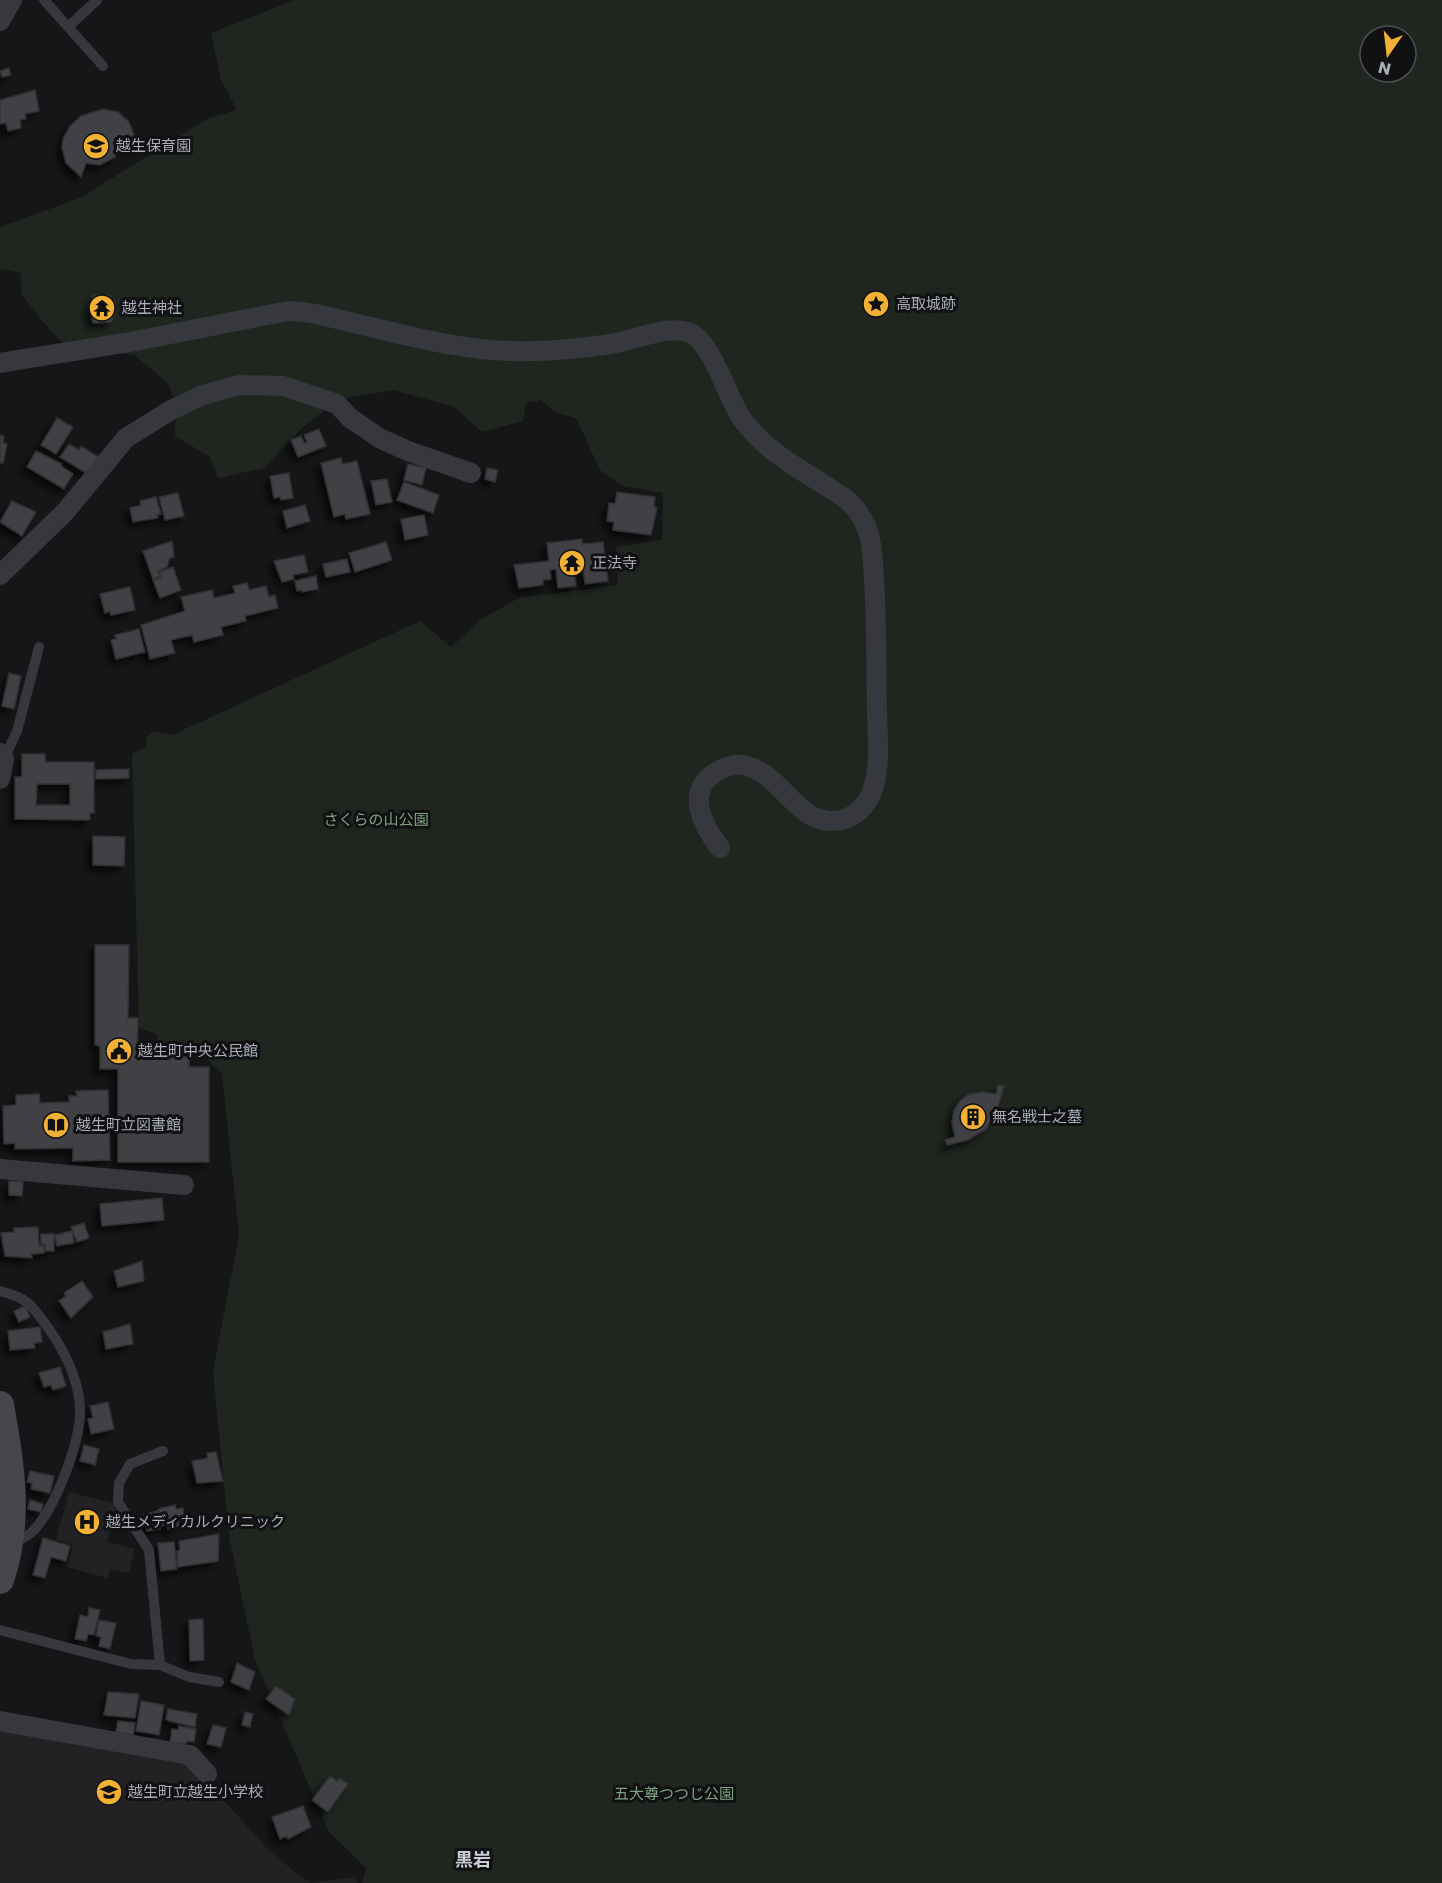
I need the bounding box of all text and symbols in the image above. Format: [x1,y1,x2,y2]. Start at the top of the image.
north arrow [1358,24,1418,84]
text: N [1376,55,1393,81]
school or university icon: 越生保育園 [81,131,111,161]
place label: 越生保育園 [115,135,191,156]
place icon: 高取城跡 [861,289,891,319]
temple icon: 越生神社 [87,293,117,323]
place label: 高取城跡 [896,293,956,314]
place label: 越生神社 [121,297,182,318]
temple icon: 正法寺 [557,548,587,578]
place label: 正法寺 [592,552,637,573]
park label: さくらの山公園 [323,809,429,830]
public building icon: 越生町中央公民館 [104,1036,134,1066]
place label: 越生町中央公民館 [137,1040,258,1061]
building icon: 無名戦士之墓 [958,1102,988,1132]
place label: 無名戦士之墓 [992,1106,1082,1127]
library icon: 越生町立図書館 [41,1110,71,1140]
place label: 越生町立図書館 [75,1114,181,1135]
hospital icon: 越生メディカルクリニック [72,1507,102,1537]
place label: 越生メディカルクリニック [105,1511,285,1532]
school or university icon: 越生町立越生小学校 [94,1777,124,1807]
place label: 越生町立越生小学校 [127,1781,263,1802]
park label: 五大尊つつじ公園 [614,1783,734,1804]
district label: 黒岩 [455,1847,491,1872]

